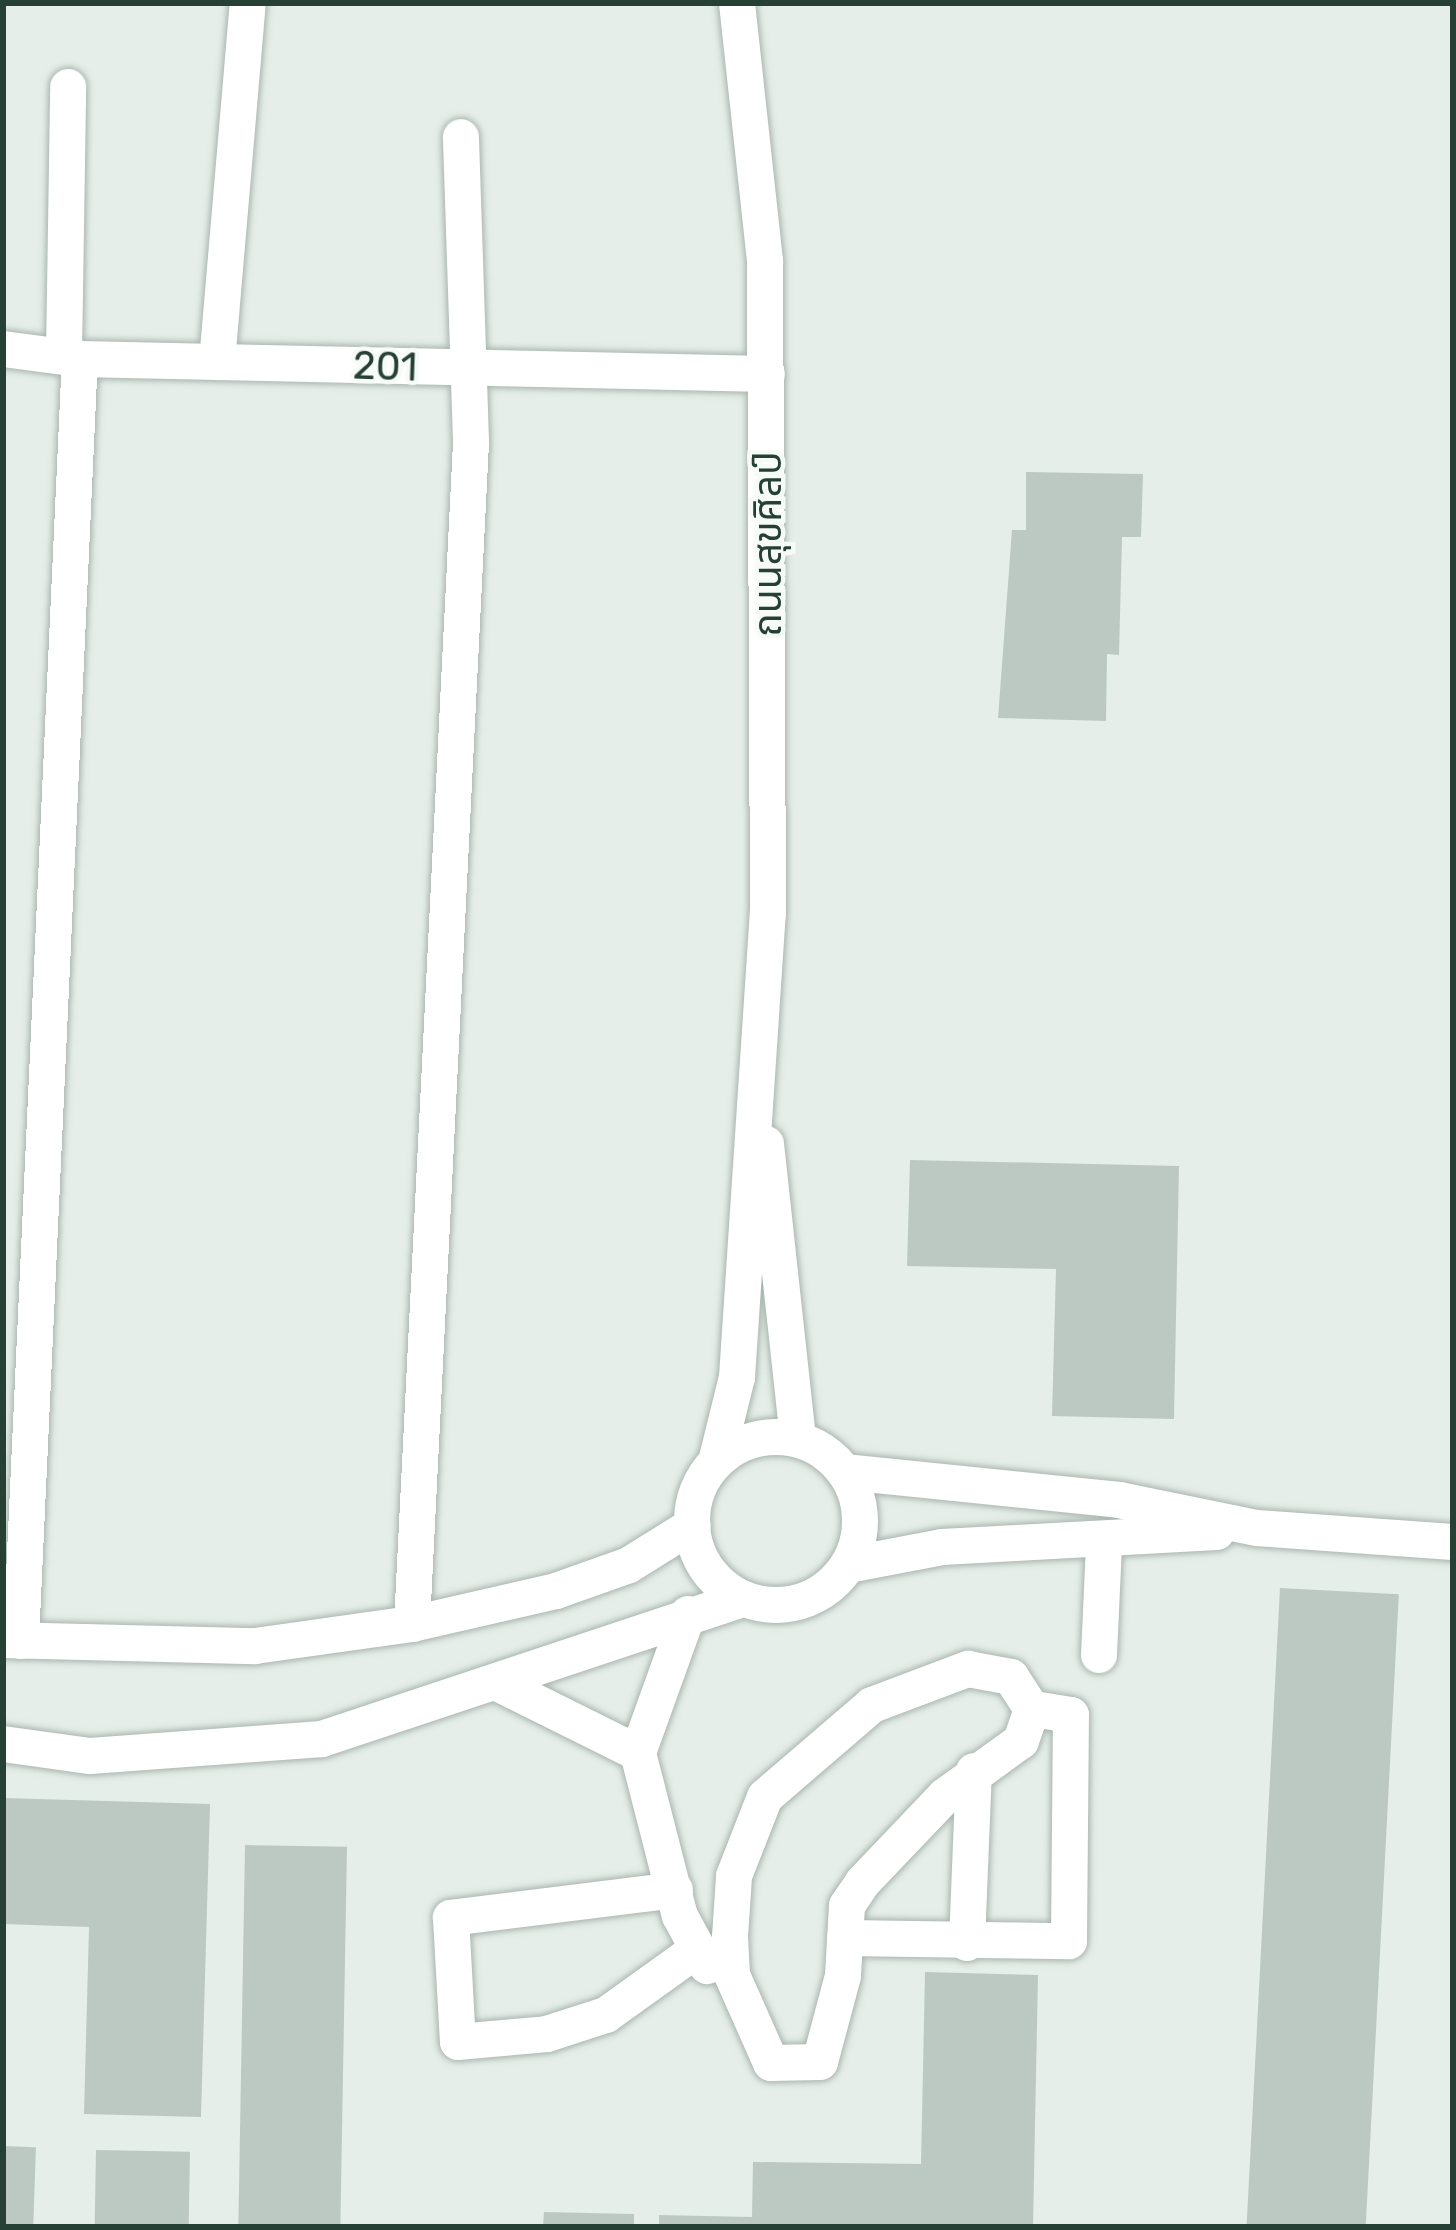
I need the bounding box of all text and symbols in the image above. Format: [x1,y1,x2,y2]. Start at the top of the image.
street label: 201 [352,342,418,392]
street label: ถนนสุขศิลป์ [745,451,791,637]

